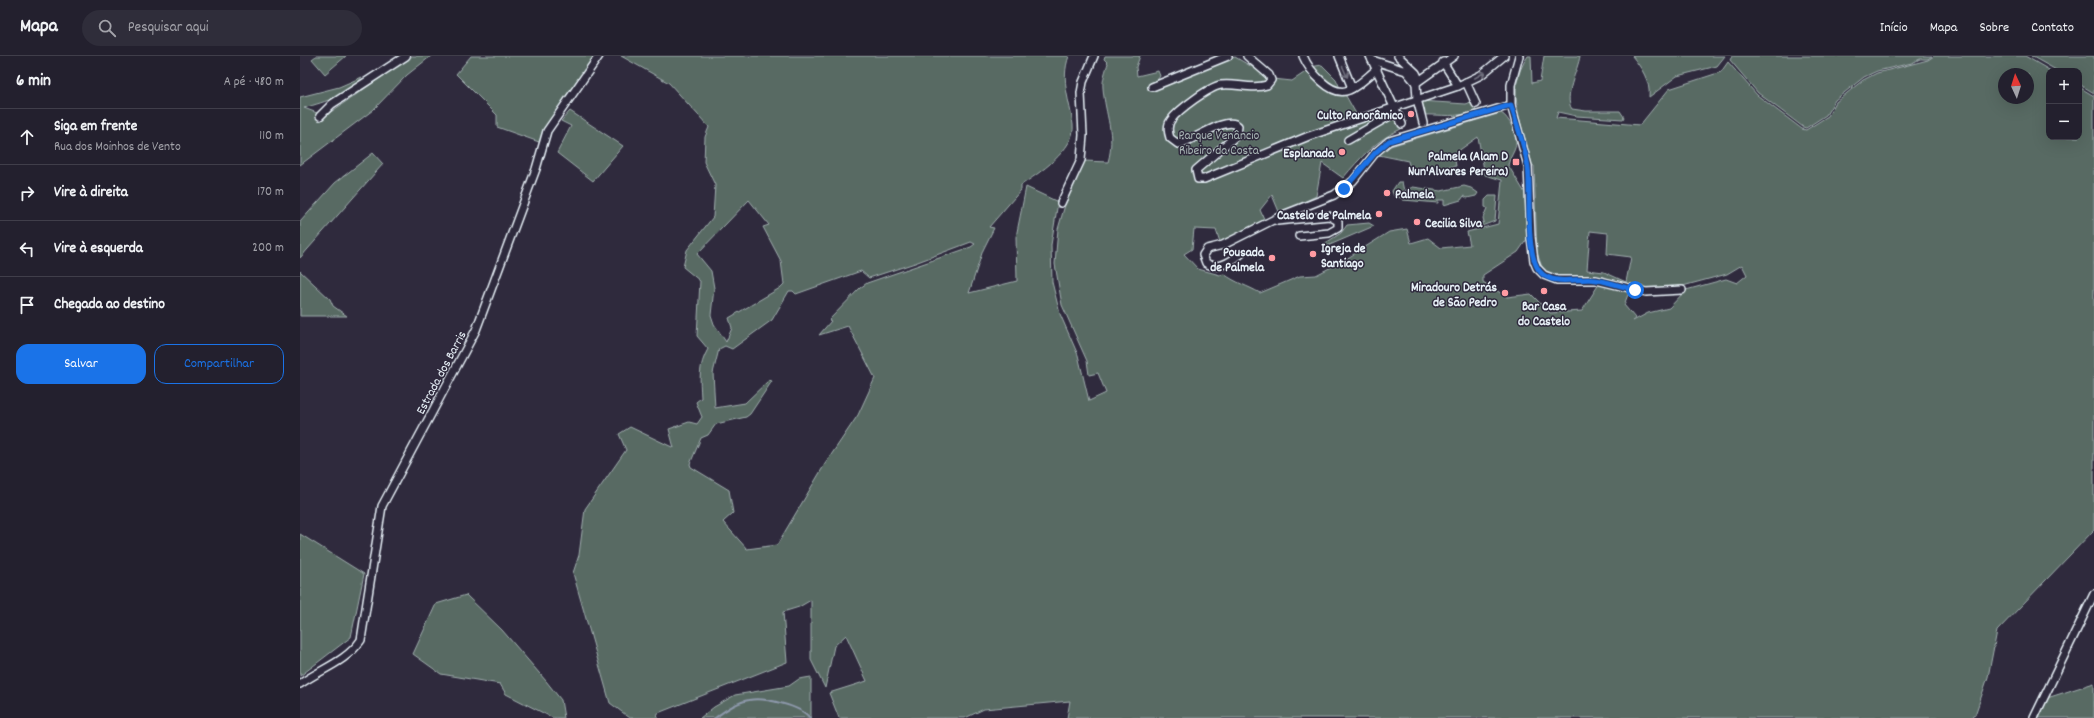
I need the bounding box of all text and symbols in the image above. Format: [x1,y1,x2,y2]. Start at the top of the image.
search box [82,10,362,46]
text: Mapa [20,14,58,41]
icon: search [96,17,118,39]
text: Pesquisar aqui [128,17,209,39]
text: Início [1880,18,1908,38]
text: Mapa [1930,18,1957,38]
text: Sobre [1979,18,2009,38]
text: Contato [2031,18,2074,38]
one-way arrow [1342,66,1349,78]
north arrow [1998,68,2034,104]
map controls [2046,68,2082,140]
button: + [2046,68,2082,104]
text: 6 min [16,70,51,94]
one-way arrow [1474,71,1486,79]
text: A pé · 480 m [224,73,284,92]
button: − [2046,104,2082,140]
place label: Culto Panorâmico [1317,107,1403,126]
marker: Culto Panorâmico [1406,109,1416,119]
text: Siga em frente [54,116,137,138]
icon: ahead [16,126,38,148]
text: 110 m [259,127,284,146]
park label: Parque Venâncio Ribeiro da Costa [1179,127,1260,161]
text: Rua dos Moinhos de Vento [54,138,181,157]
place label: Esplanada [1283,145,1335,164]
marker: Esplanada [1337,147,1347,157]
place label: Palmela (Alam D Nun'Alvares Pereira) [1408,148,1509,182]
marker: Palmela (Alam D Nun'Alvares Pereira) [1511,157,1521,167]
route end [1335,180,1353,198]
icon: right [16,182,38,204]
text: Vire à direita [54,182,128,204]
text: 170 m [257,183,284,202]
place label: Palmela [1395,186,1435,205]
marker: Palmela [1382,188,1392,198]
place label: Castelo de Palmela [1277,207,1372,226]
marker: Castelo de Palmela [1374,209,1384,219]
place label: Cecilia Silva [1425,215,1483,234]
marker: Cecilia Silva [1412,217,1422,227]
icon: left [16,238,38,260]
text: Vire à esquerda [54,238,143,260]
text: 200 m [252,239,284,258]
place label: Igreja de Santiago [1321,240,1366,274]
place label: Pousada de Palmela [1210,244,1265,278]
marker: Igreja de Santiago [1308,249,1318,259]
marker: Pousada de Palmela [1267,253,1277,263]
place label: Miradouro Detrás de São Pedro [1411,279,1498,313]
route start [1626,281,1644,299]
marker: Bar Casa do Castelo [1539,286,1549,296]
marker: Miradouro Detrás de São Pedro [1500,288,1510,298]
icon: arrive [16,294,38,316]
text: Chegada ao destino [54,294,165,316]
place label: Bar Casa do Castelo [1518,298,1570,332]
street label: Estrada dos Barris [412,328,472,418]
button: Salvar [16,344,146,384]
button: Compartilhar [154,344,284,384]

